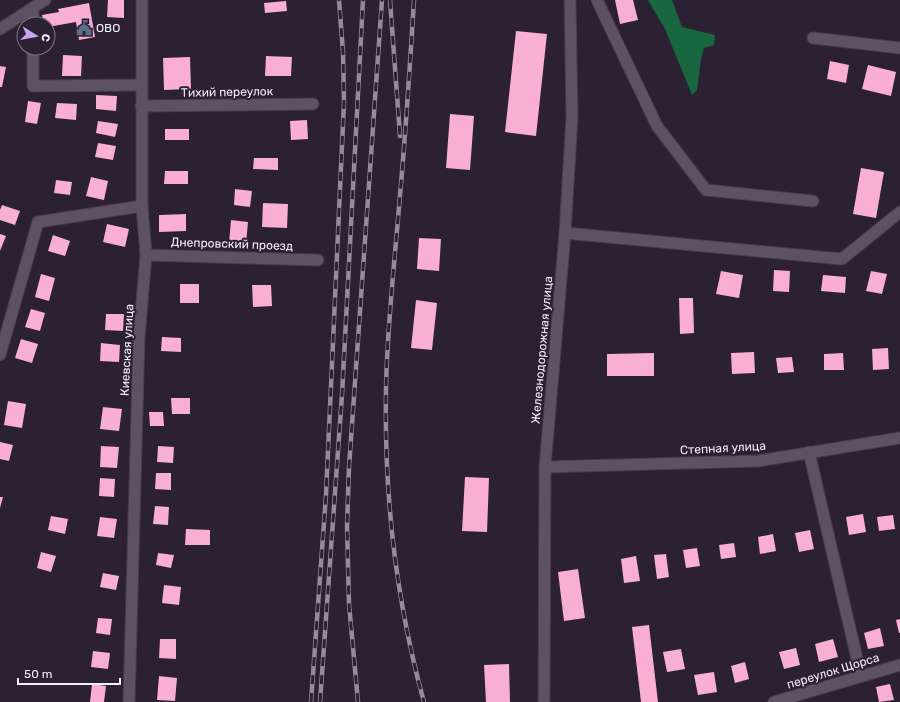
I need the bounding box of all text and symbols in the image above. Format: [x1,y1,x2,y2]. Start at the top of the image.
north arrow [16,16,56,56]
public building icon: ОВО [75,19,93,37]
place label: ОВО [96,21,120,35]
text: С [38,33,52,43]
street label: Тихий переулок [181,84,274,100]
street label: Днепровский проезд [171,235,293,253]
street label: Железнодорожная улица [529,276,555,424]
street label: Киевская улица [118,304,136,396]
street label: Степная улица [680,439,766,457]
street label: переулок Щорса [785,650,881,692]
scale bar [18,660,120,686]
text: 50 m [24,667,52,681]

